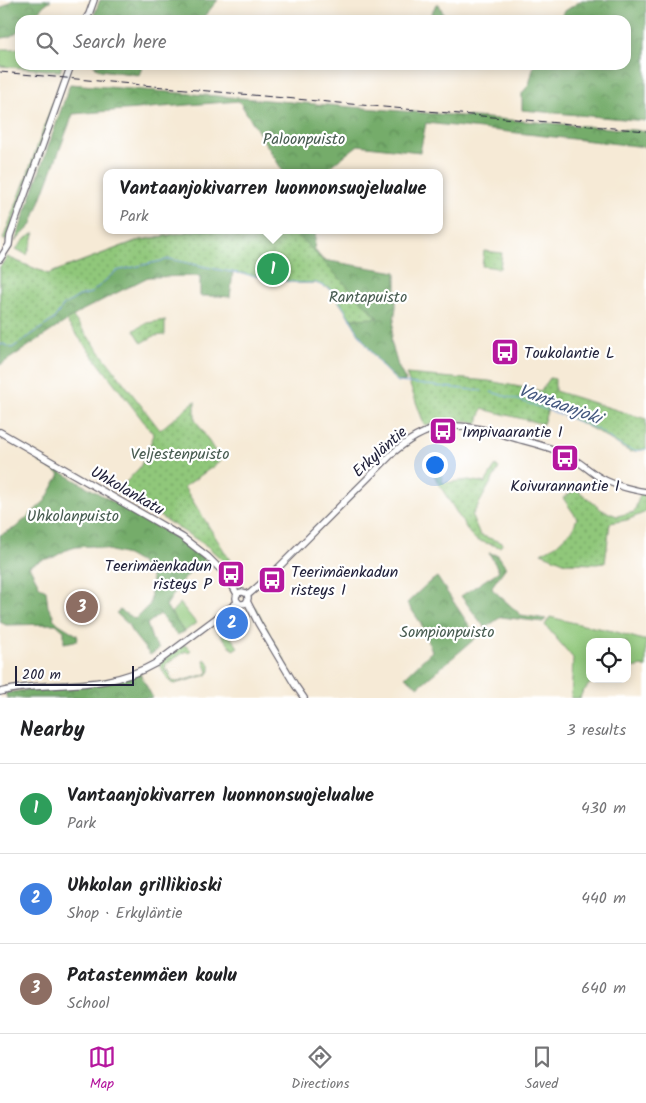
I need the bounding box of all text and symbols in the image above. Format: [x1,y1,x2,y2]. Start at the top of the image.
search box [15,15,631,70]
text: Search here [73,28,167,58]
icon: search [33,29,61,57]
park label: Paloonpuisto [263,127,345,152]
popup [103,169,443,234]
text: Vantaanjokivarren luonnonsuojelualue [119,174,427,204]
text: Park [119,204,148,229]
pin: 1 [257,250,289,288]
park label: Rantapuisto [329,285,407,310]
bus stop icon: Toukolantie L [490,337,520,367]
place label: Toukolantie L [524,341,615,366]
water label: Vantaanjoki [514,377,609,435]
bus stop icon: Impivaarantie I [428,416,458,446]
street label: Erkyläntie [347,420,413,484]
place label: Impivaarantie I [462,420,563,445]
park label: Veljestenpuisto [130,442,230,467]
bus stop icon: Koivurannantie I [550,443,580,473]
your location [422,452,448,478]
street label: Uhkolankatu [86,460,169,523]
place label: Koivurannantie I [510,474,620,499]
park label: Uhkolanpuisto [27,504,119,529]
place label: Teerimäenkadun risteys P [105,554,212,597]
bus stop icon: Teerimäenkadun risteys P [216,559,246,589]
place label: Teerimäenkadun risteys I [291,560,398,603]
bus stop icon: Teerimäenkadun risteys I [257,565,287,595]
pin: 3 [66,588,98,626]
pin: 2 [216,604,248,642]
park label: Sompionpuisto [399,620,495,645]
map controls [586,638,631,683]
button: locate [586,638,631,683]
scale bar [15,663,134,686]
text: 200 m [22,664,61,686]
text: Nearby [20,714,85,747]
text: 3 results [567,718,626,743]
text: Vantaanjokivarren luonnonsuojelualue [67,781,374,811]
text: 1 [34,796,38,821]
text: 430 m [581,796,626,821]
text: Park [67,811,96,836]
text: Uhkolan grillikioski [67,871,222,901]
text: 2 [31,886,41,911]
text: 440 m [581,886,626,911]
text: Shop · Erkyläntie [67,901,182,926]
text: Patastenmäen koulu [67,961,237,991]
text: 3 [32,976,40,1001]
text: 640 m [581,976,626,1001]
text: School [67,991,110,1016]
tab: Map [88,1043,116,1095]
tab: Directions [291,1043,349,1095]
tab: Saved [525,1043,558,1095]

